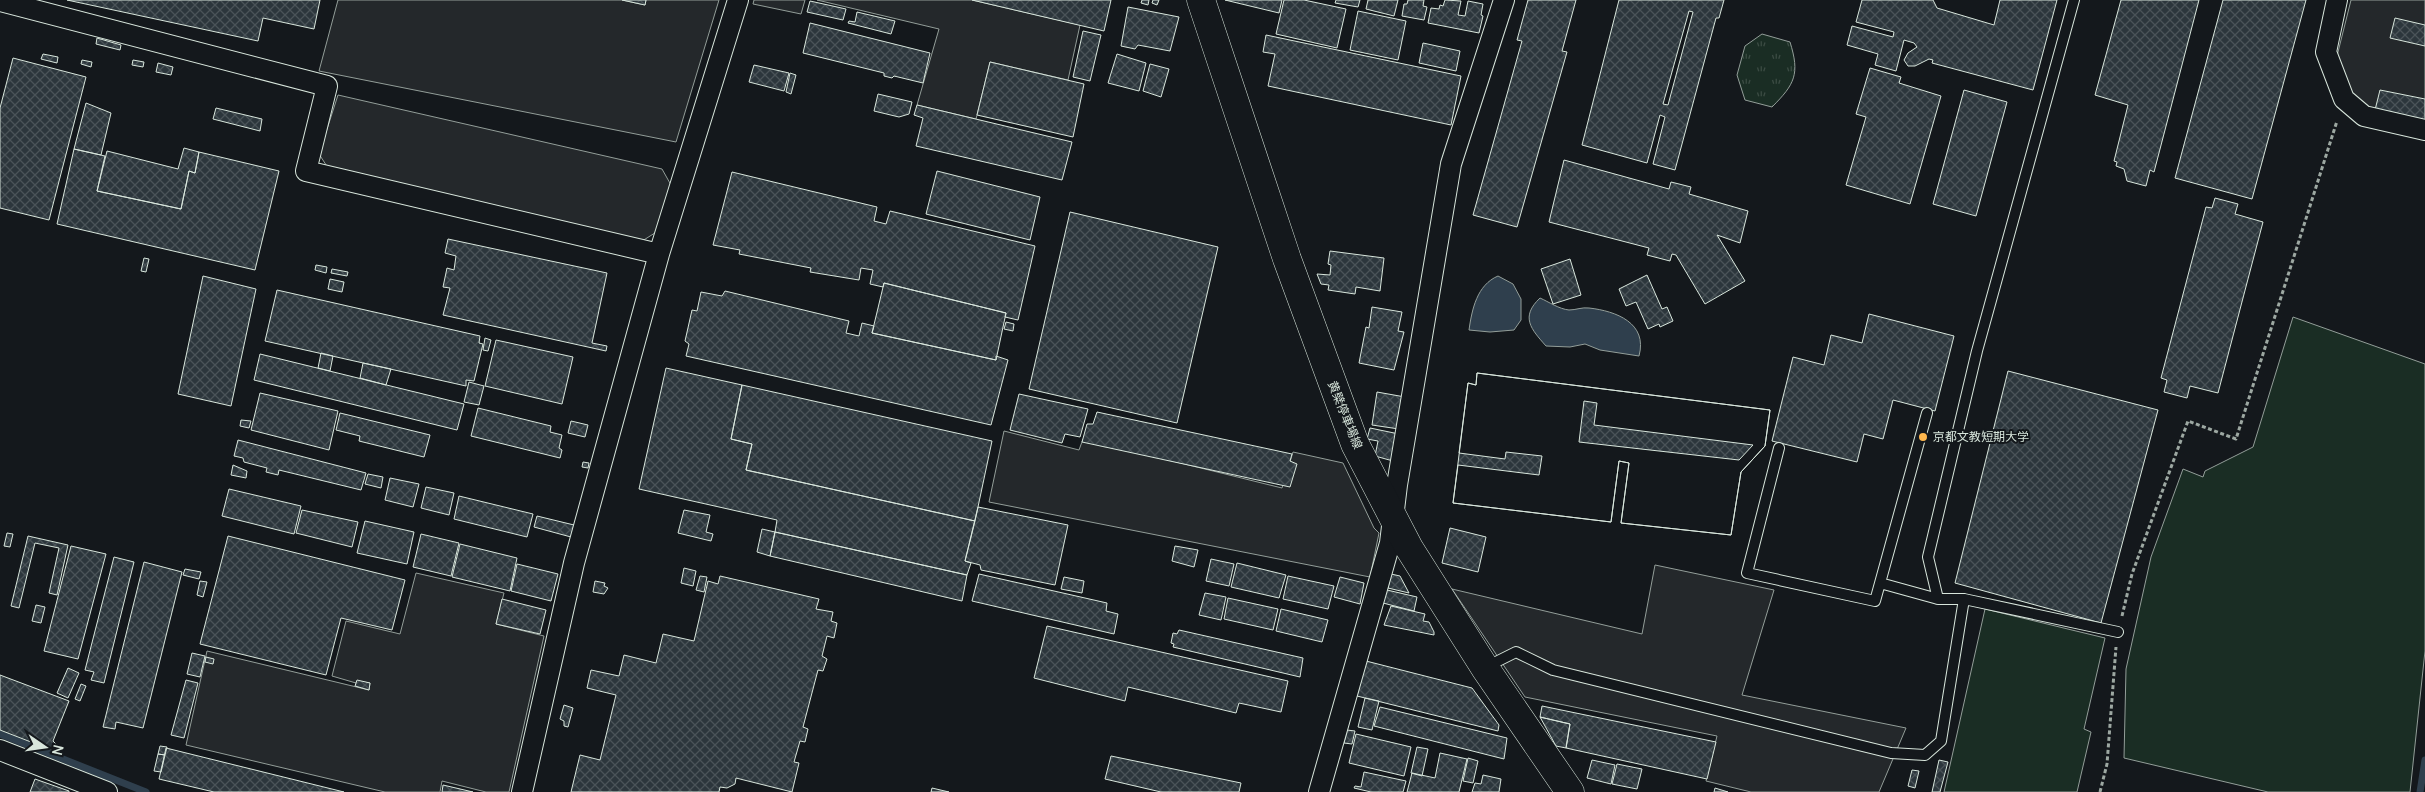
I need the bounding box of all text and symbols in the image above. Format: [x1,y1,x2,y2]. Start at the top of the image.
street label: 黄檗停車場線 [1324,378,1367,451]
place label: 京都文教短期大学 [1933,428,2029,445]
marker: 京都文教短期大学 [1917,431,1929,443]
north arrow [20,722,70,772]
text: N [48,743,69,757]

